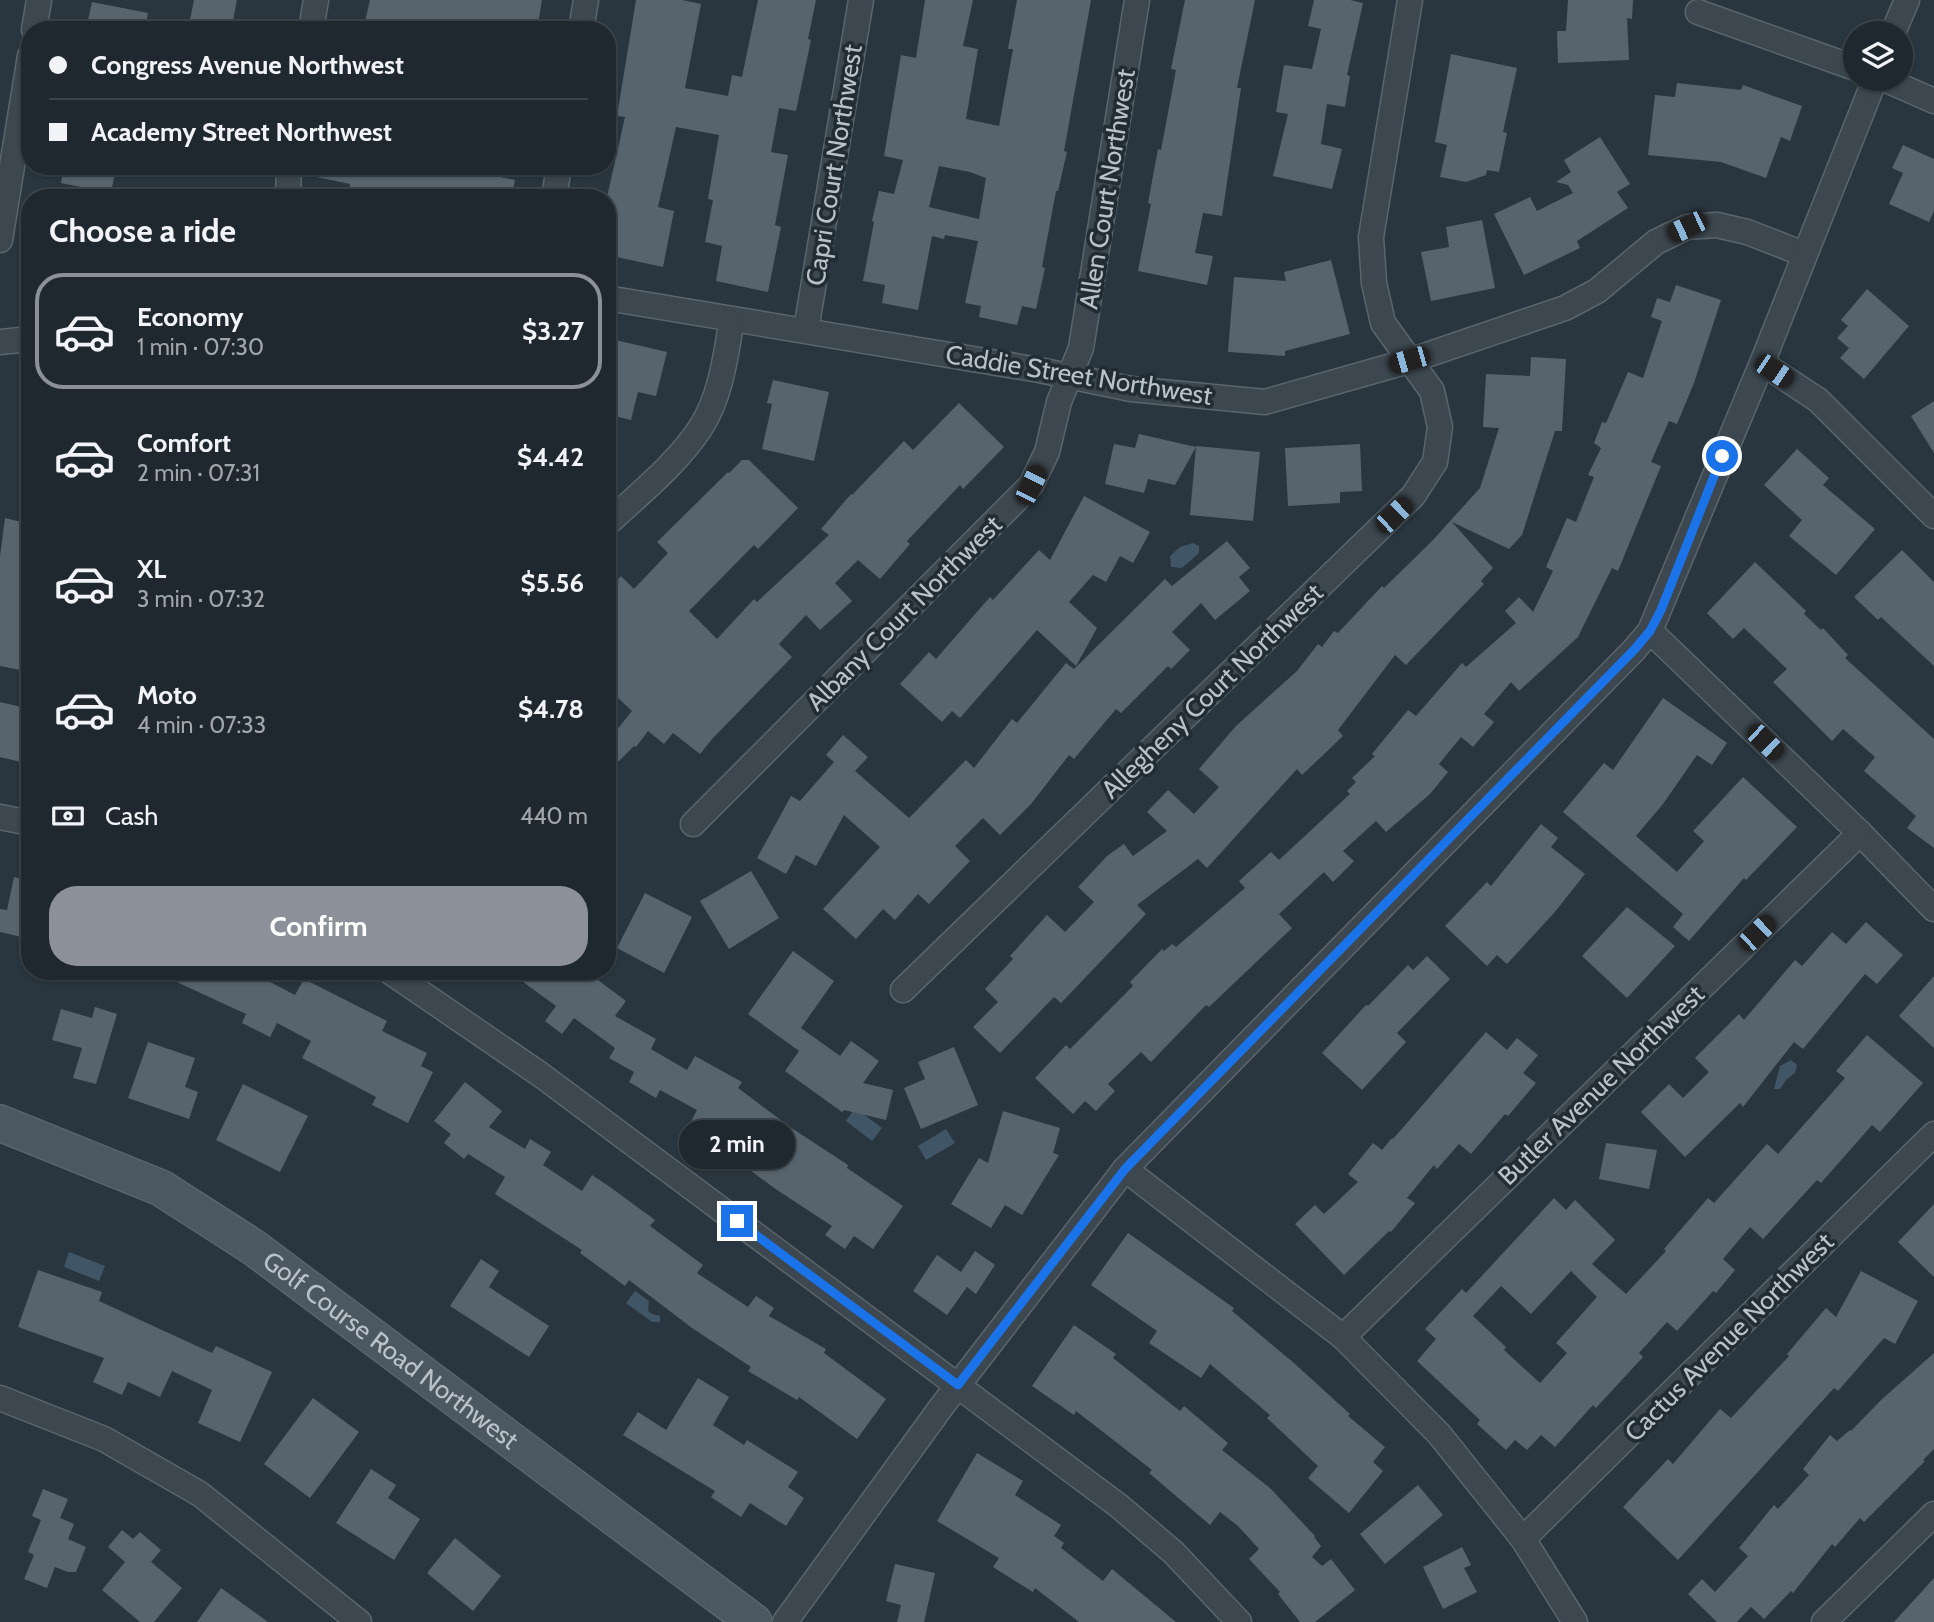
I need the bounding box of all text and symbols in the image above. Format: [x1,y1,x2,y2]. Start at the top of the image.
map controls [1843,21,1913,91]
button: layers [1843,21,1913,91]
street label: Capri Court Northwest [799,42,869,288]
text: Congress Avenue Northwest [91,49,404,81]
street label: Allen Court Northwest [1072,66,1142,311]
text: Academy Street Northwest [91,116,392,148]
car [1664,208,1711,246]
text: Choose a ride [49,211,236,250]
icon: car [53,300,116,363]
text: Economy [137,301,243,333]
text: $3.27 [522,315,584,347]
text: 1 min · 07:30 [137,333,264,361]
street label: Caddie Street Northwest [943,338,1215,412]
car [1386,344,1433,376]
car [1751,351,1798,391]
icon: car [53,426,116,489]
text: Comfort [137,427,231,459]
route start [1706,440,1738,472]
text: $4.42 [517,441,584,473]
text: 2 min · 07:31 [137,459,260,487]
car [1013,462,1050,508]
car [1372,493,1417,537]
street label: Albany Court Northwest [800,509,1008,717]
icon: car [53,552,116,615]
text: XL [137,553,166,585]
text: $5.56 [521,567,584,599]
street label: Allegheny Court Northwest [1094,577,1330,805]
text: 3 min · 07:32 [137,585,265,613]
icon: car [53,678,116,741]
text: Moto [137,679,197,711]
text: $4.78 [518,693,584,725]
text: 4 min · 07:33 [137,711,266,739]
car [1743,720,1788,764]
icon: cash [49,797,87,835]
text: Cash [105,800,158,832]
text: 440 m [520,802,588,830]
button: Confirm [49,886,588,966]
car [1735,911,1780,955]
street label: Butler Avenue Northwest [1491,978,1711,1192]
callout: 2 min [679,1120,795,1168]
text: 2 min [709,1130,765,1158]
route end [721,1205,753,1237]
street label: Cactus Avenue Northwest [1618,1226,1840,1448]
street label: Golf Course Road Northwest [257,1244,525,1456]

